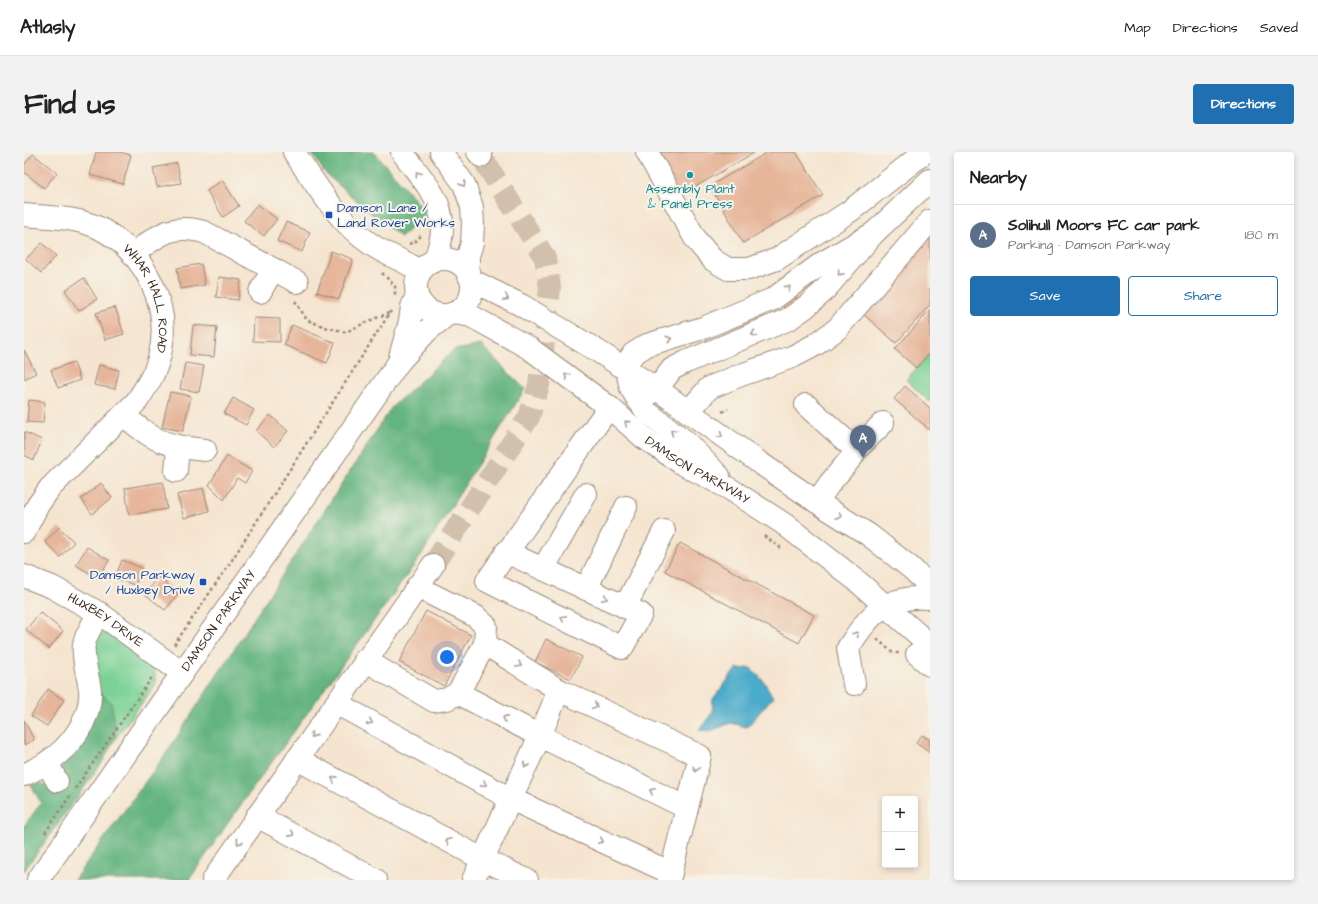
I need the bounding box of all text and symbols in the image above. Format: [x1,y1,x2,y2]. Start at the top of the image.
text: Atlasly [20,14,75,41]
text: Map [1124,18,1151,38]
text: Directions [1173,18,1238,38]
text: Saved [1260,18,1298,38]
button: Directions [1193,84,1294,124]
text: Find us [24,85,115,124]
text: Nearby [970,166,1027,190]
marker: Assembly Plant & Panel Press [685,170,695,180]
one-way arrow [415,171,423,178]
one-way arrow [458,180,465,187]
place label: Assembly Plant & Panel Press [646,180,735,213]
place label: Damson Lane / Land Rover Works [337,199,455,232]
marker: Damson Lane / Land Rover Works [324,210,334,220]
text: Solihull Moors FC car park [1008,215,1199,236]
text: A [979,226,987,244]
text: 180 m [1244,226,1278,244]
text: Parking · Damson Parkway [1008,236,1171,254]
street label: WHAR HALL ROAD [119,240,172,355]
one-way arrow [837,269,844,276]
button: Save [970,276,1120,316]
button: Share [1128,276,1278,316]
one-way arrow [783,286,790,293]
one-way arrow [501,293,509,300]
one-way arrow [750,329,758,337]
one-way arrow [665,335,672,344]
one-way arrow [565,374,572,381]
one-way arrow [624,420,632,428]
pin: A [850,425,876,458]
one-way arrow [670,429,677,437]
one-way arrow [716,430,723,438]
street label: DAMSON PARKWAY [641,432,753,508]
one-way arrow [835,511,842,518]
place label: Damson Parkway / Huxbey Drive [90,566,195,600]
street label: DAMSON PARKWAY [177,567,260,675]
marker: Damson Parkway / Huxbey Drive [198,577,208,587]
street label: HUXBEY DRIVE [64,588,148,652]
one-way arrow [601,593,609,601]
one-way arrow [560,616,567,623]
one-way arrow [851,631,859,638]
your location [437,647,457,667]
one-way arrow [515,660,522,667]
one-way arrow [590,701,598,709]
one-way arrow [502,715,509,723]
one-way arrow [366,717,373,724]
one-way arrow [310,731,318,738]
one-way arrow [523,761,531,768]
one-way arrow [693,766,701,772]
one-way arrow [330,777,338,784]
one-way arrow [480,779,487,787]
one-way arrow [649,788,656,796]
map controls [882,796,918,868]
button: + [882,796,918,832]
one-way arrow [288,830,295,837]
button: − [882,832,918,868]
one-way arrow [596,836,604,844]
one-way arrow [236,838,244,845]
one-way arrow [445,838,452,846]

